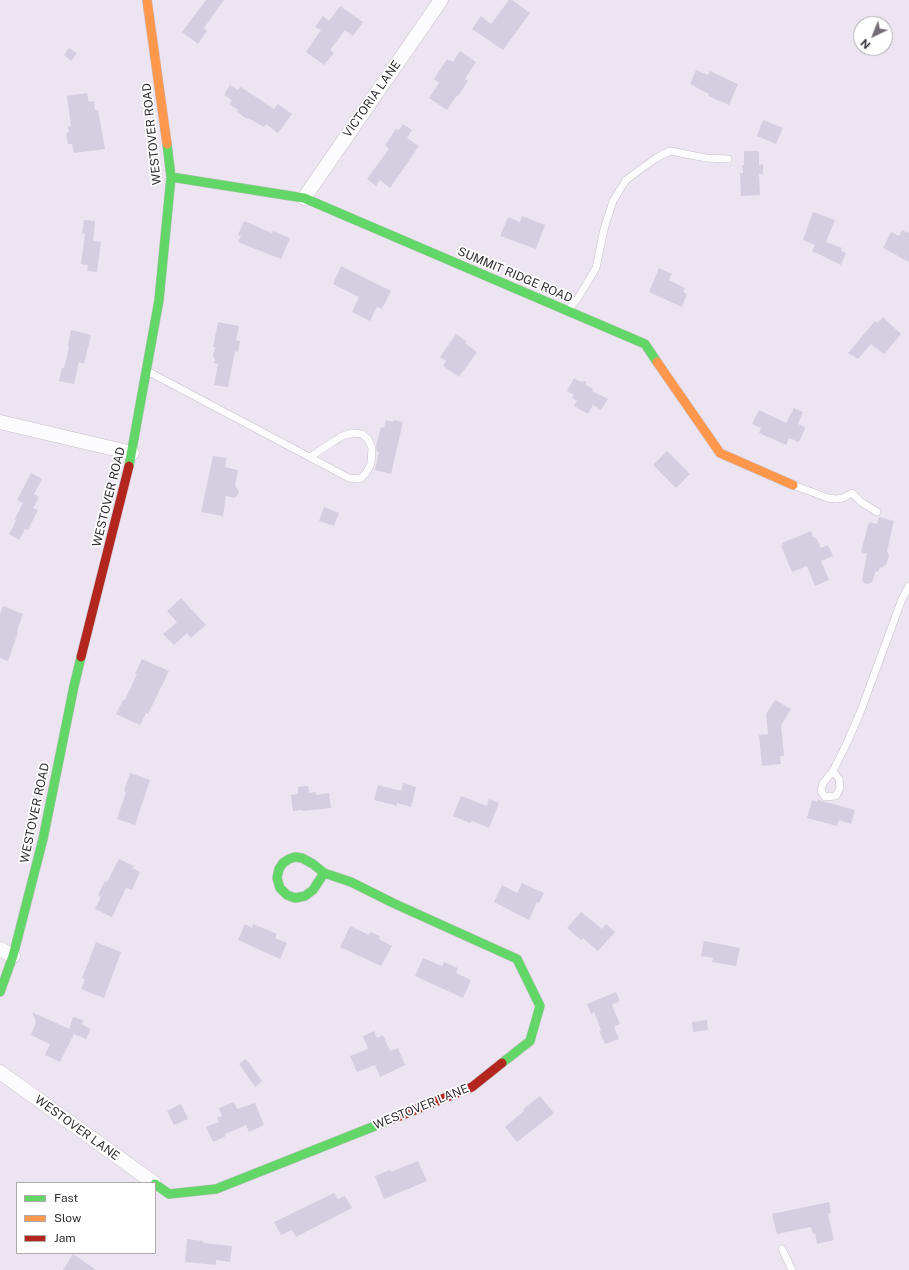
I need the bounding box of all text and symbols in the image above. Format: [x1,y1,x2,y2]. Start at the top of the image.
north arrow [853,16,893,56]
text: N [858,37,873,51]
street label: VICTORIA LANE [340,58,404,140]
street label: WESTOVER ROAD [139,82,165,186]
street label: SUMMIT RIDGE ROAD [455,244,575,306]
street label: WESTOVER ROAD [90,446,128,548]
street label: WESTOVER ROAD [17,761,53,865]
street label: WESTOVER LANE [371,1081,471,1133]
street label: WESTOVER LANE [32,1092,122,1164]
legend [16,1182,156,1254]
text: Fast [54,1191,78,1205]
text: Slow [54,1211,81,1225]
text: Jam [54,1231,76,1245]

